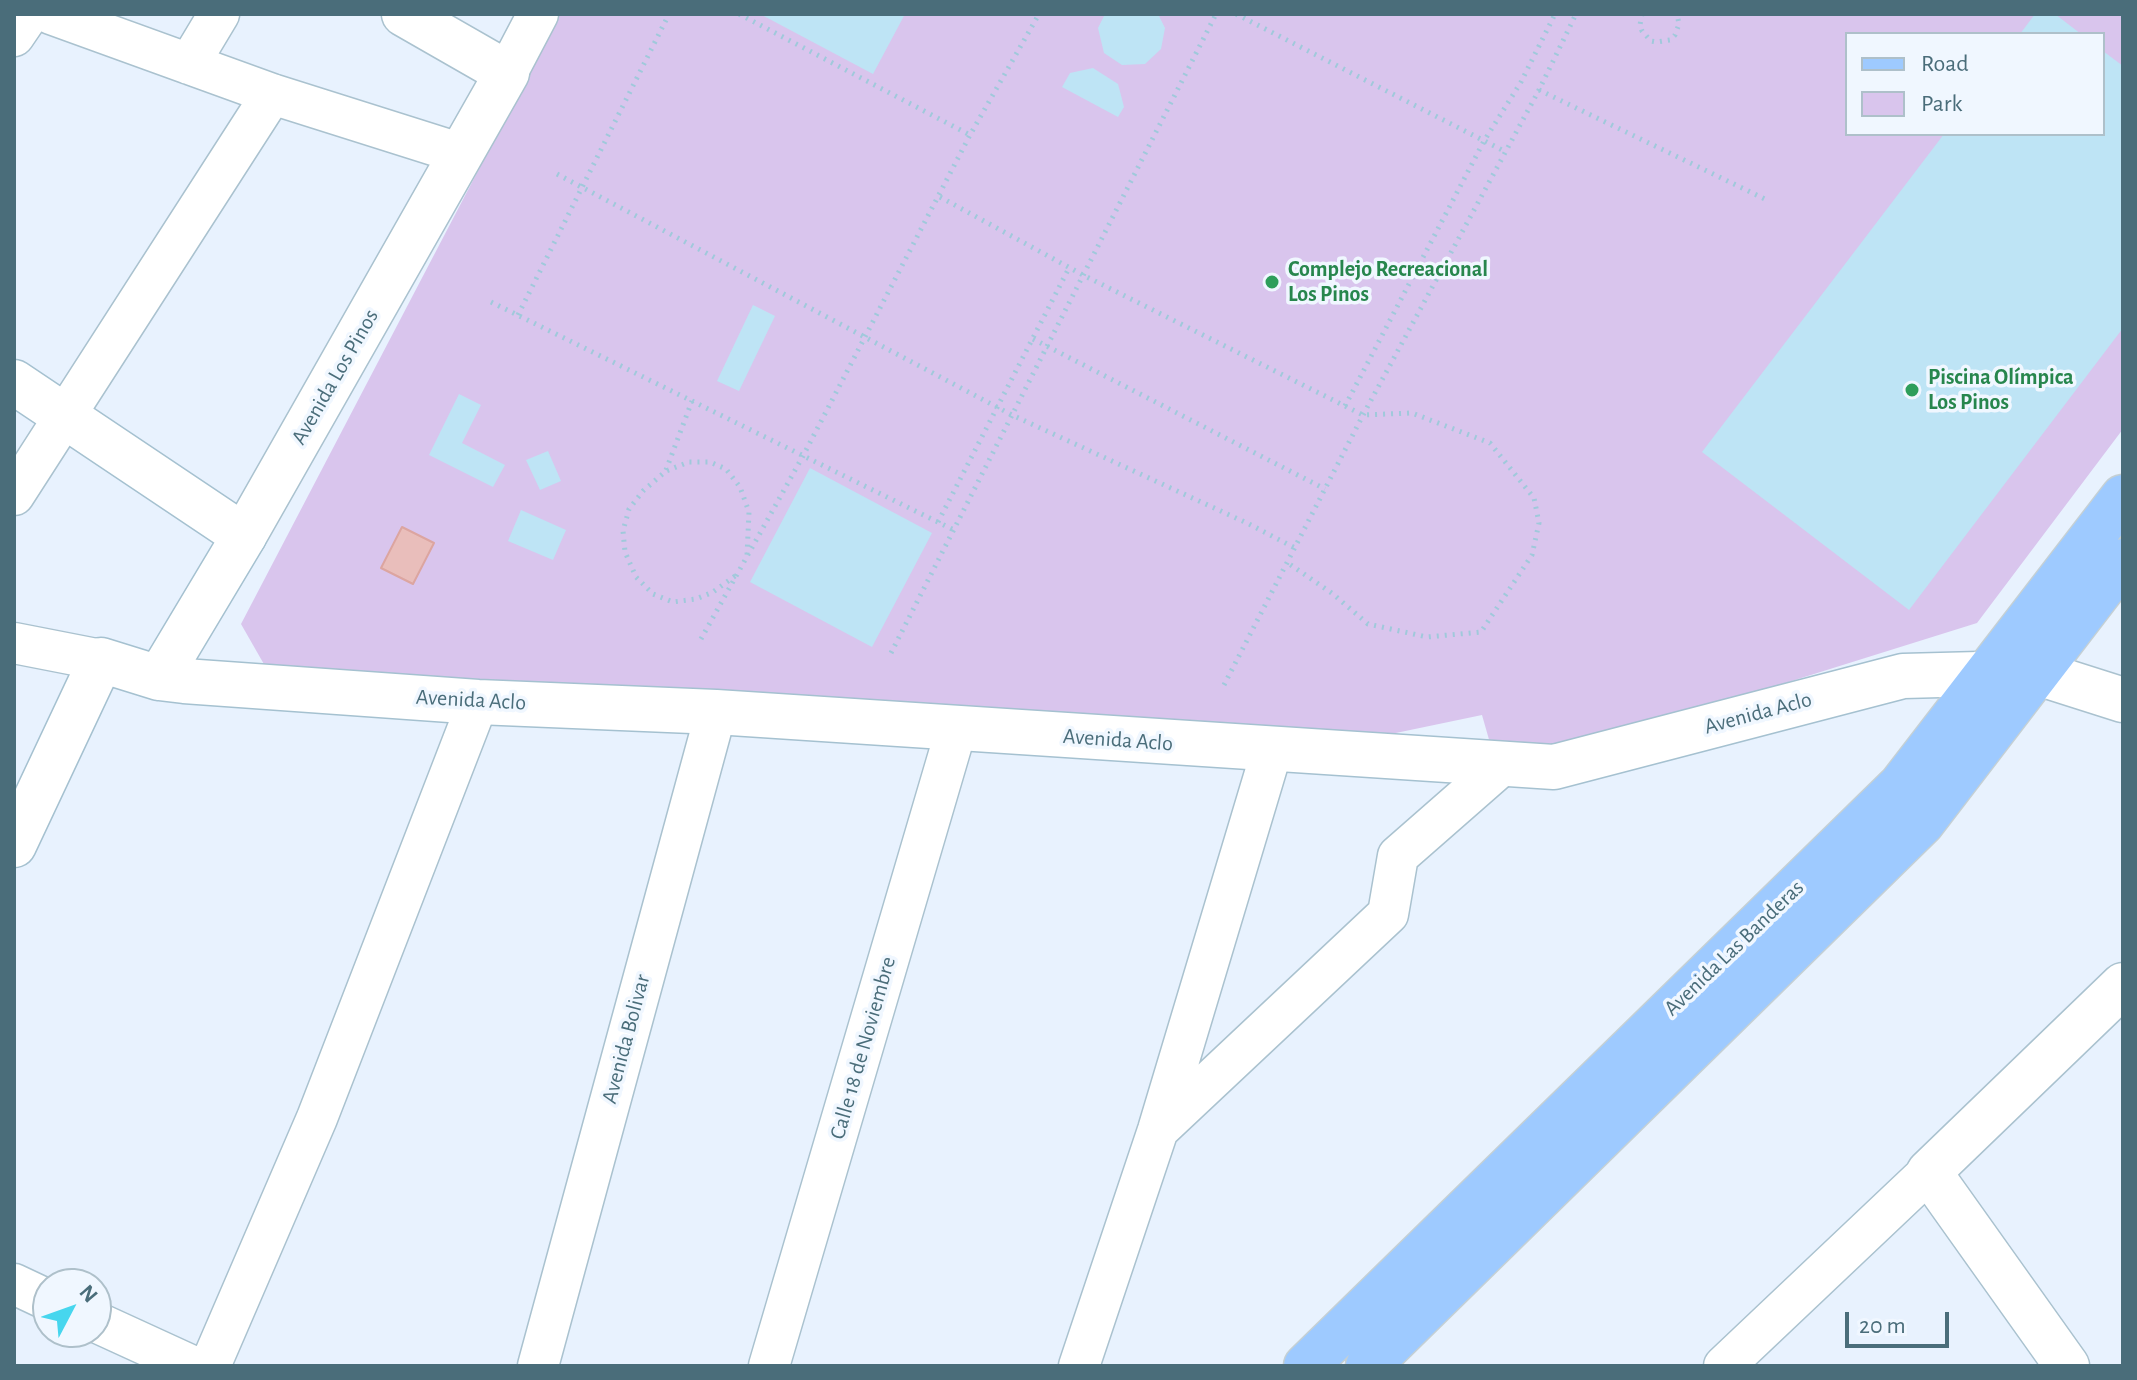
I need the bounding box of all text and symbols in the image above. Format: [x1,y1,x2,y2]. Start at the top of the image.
legend [1845,32,2105,136]
text: Road [1921,52,1969,76]
text: Park [1921,92,1962,116]
place label: Complejo Recreacional Los Pinos [1288,256,1488,308]
marker: Complejo Recreacional Los Pinos [1263,273,1281,291]
street label: Avenida Los Pinos [286,305,384,449]
place label: Piscina Olímpica Los Pinos [1928,364,2074,416]
marker: Piscina Olímpica Los Pinos [1903,381,1921,399]
street label: Avenida Aclo [415,684,527,716]
street label: Avenida Aclo [1701,686,1815,740]
street label: Avenida Aclo [1062,723,1174,757]
street label: Avenida Las Banderas [1659,875,1809,1021]
street label: Calle 18 de Noviembre [824,954,902,1142]
street label: Avenida Bolivar [596,972,656,1106]
north arrow [32,1268,112,1348]
text: N [75,1281,102,1307]
scale bar [1849,1296,1953,1346]
text: 20 m [1859,1314,1906,1338]

